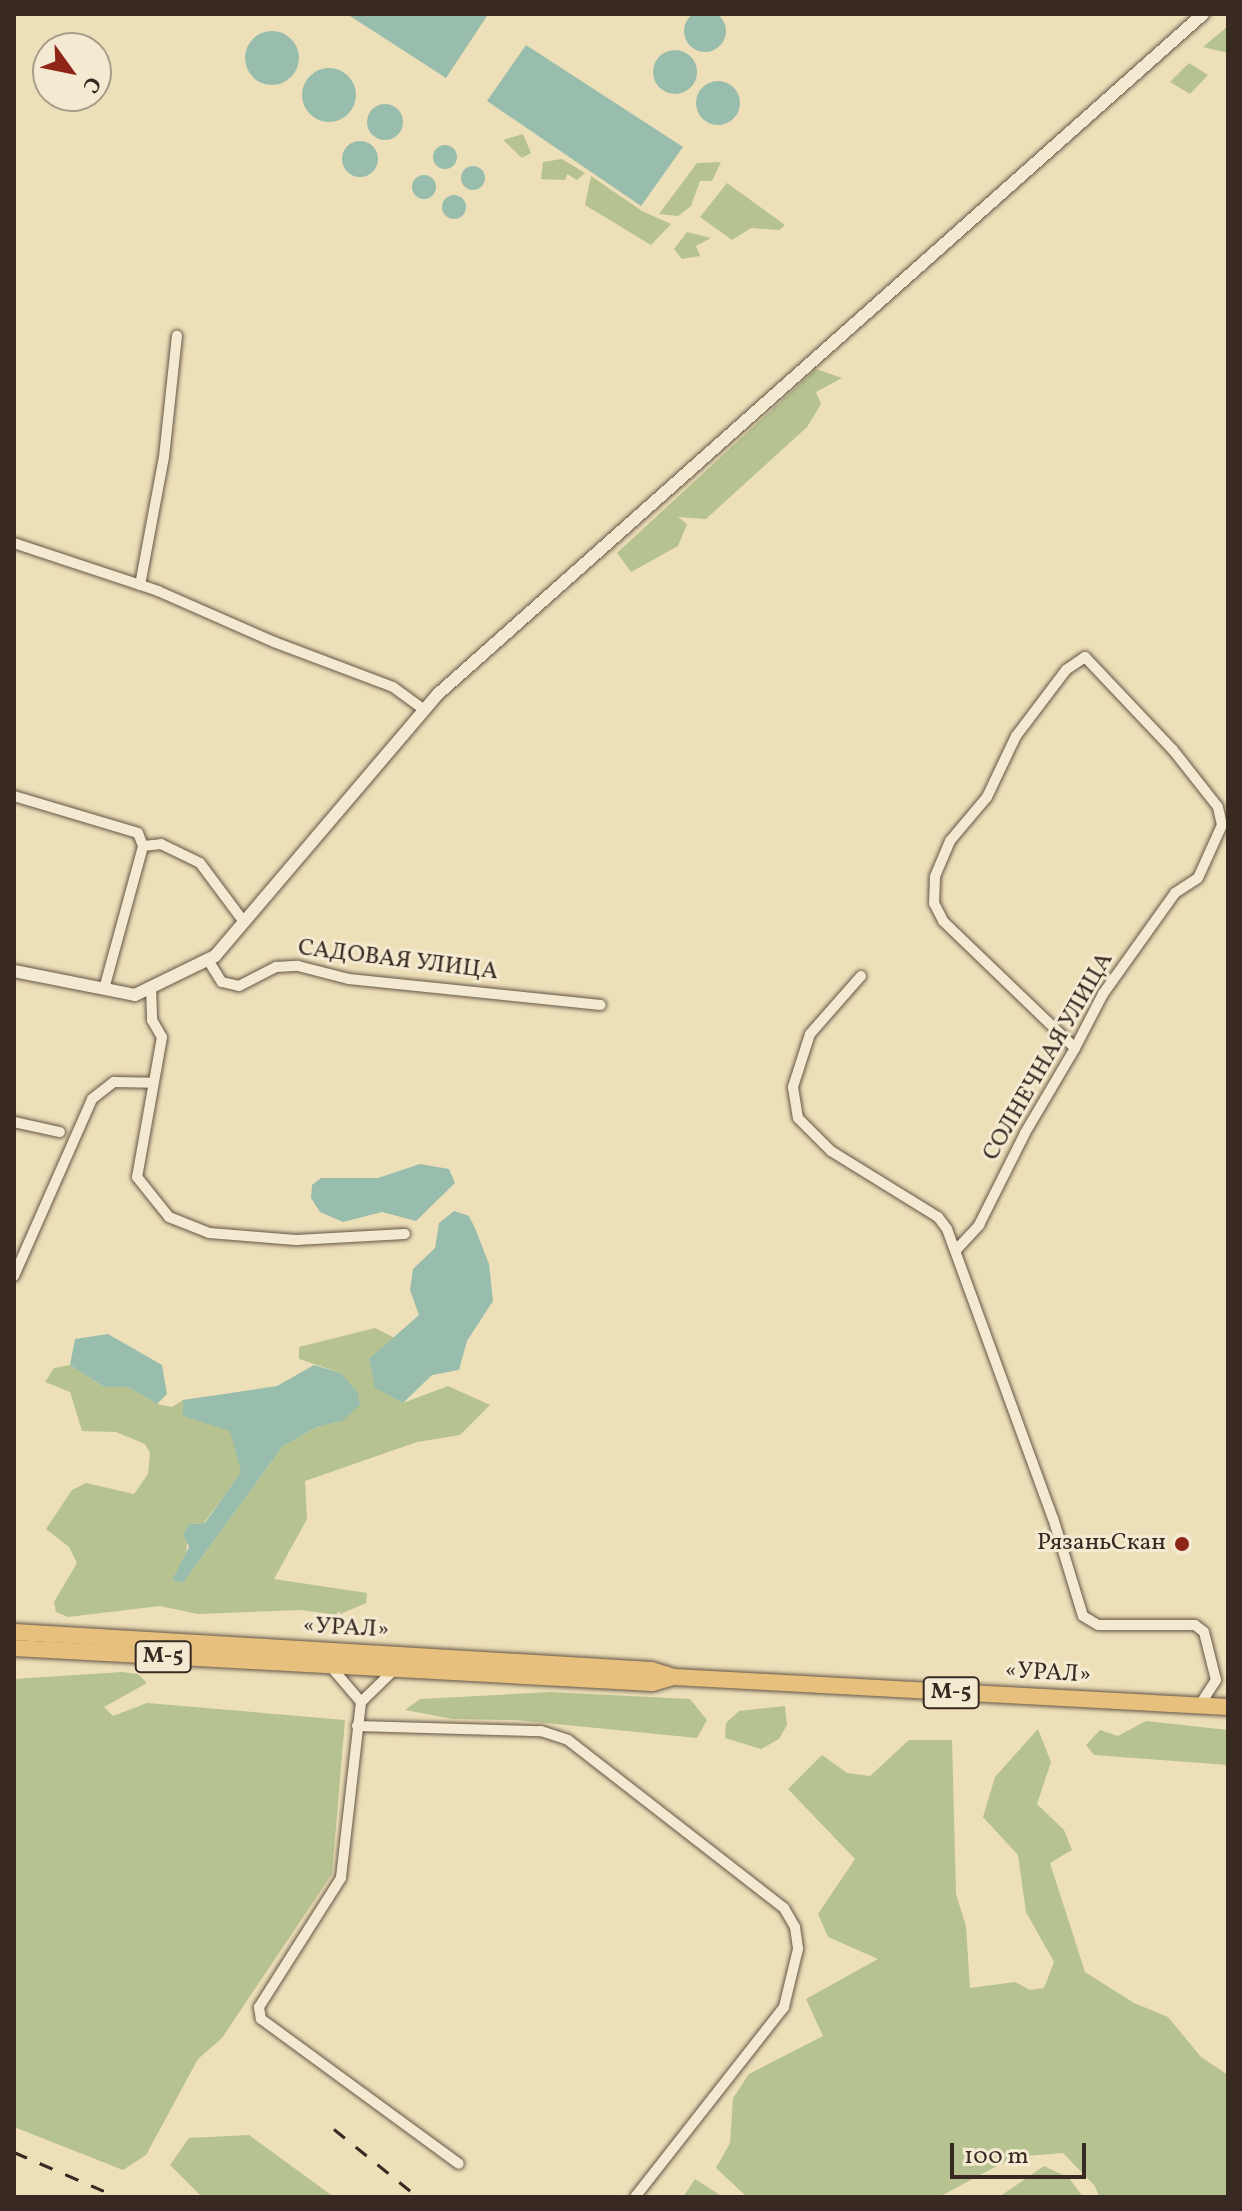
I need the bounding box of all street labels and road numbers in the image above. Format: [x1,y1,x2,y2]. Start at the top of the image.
street label: САДОВАЯ УЛИЦА [296,934,500,988]
street label: СОЛНЕЧНАЯ УЛИЦА [978,948,1120,1166]
street label: «УРАЛ» [302,1612,390,1646]
road number: М-5 [133,1639,193,1675]
street label: «УРАЛ» [1004,1657,1092,1691]
road number: М-5 [921,1675,981,1711]

